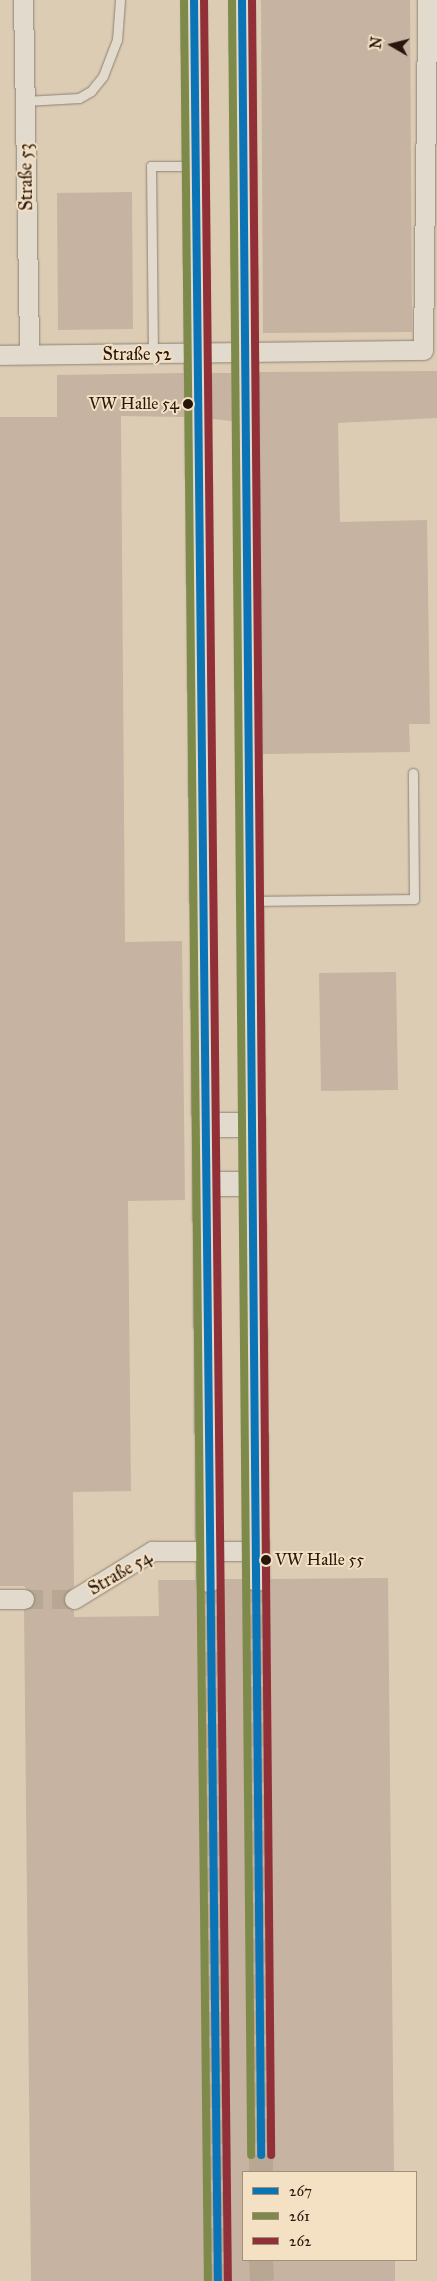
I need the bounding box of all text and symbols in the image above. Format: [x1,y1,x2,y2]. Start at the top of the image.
north arrow [367,20,417,70]
text: N [367,36,386,50]
street label: Straße 53 [15,143,37,211]
street label: Straße 52 [102,343,172,365]
place label: VW Halle 54 [89,394,179,414]
marker: VW Halle 54 [183,399,193,409]
street label: Straße 54 [84,1546,156,1600]
place label: VW Halle 55 [275,1550,364,1570]
marker: VW Halle 55 [261,1555,271,1565]
legend [242,2171,417,2261]
text: 267 [289,2182,312,2200]
text: 261 [289,2207,310,2225]
text: 262 [289,2232,312,2250]

